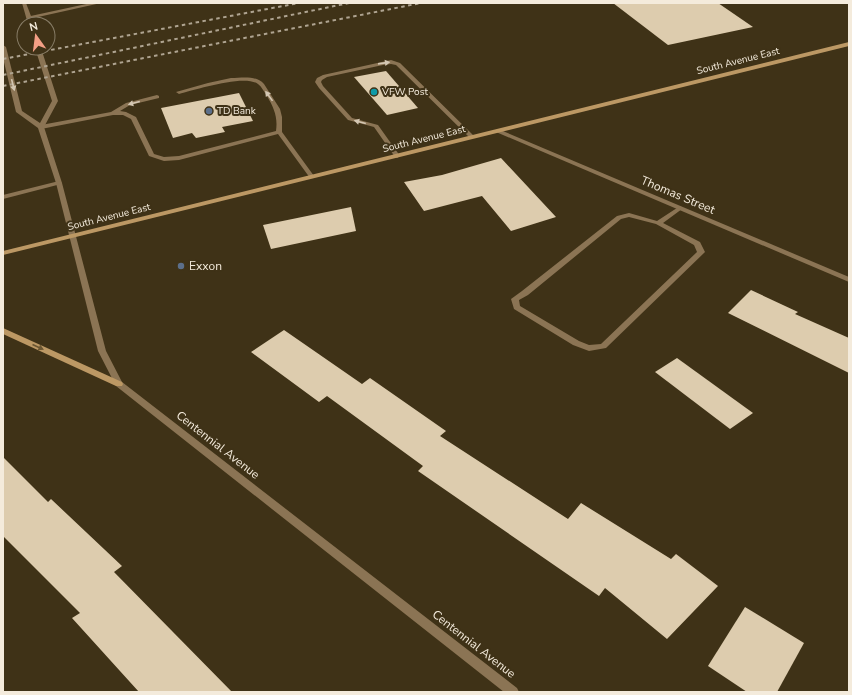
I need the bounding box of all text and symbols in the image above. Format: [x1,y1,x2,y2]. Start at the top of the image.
north arrow [16,16,56,56]
text: N [28,19,40,35]
street label: South Avenue East [695,44,781,78]
one-way arrow [378,60,390,66]
one-way arrow [10,79,16,91]
place label: VFW Post [381,85,428,99]
marker: VFW Post [369,87,379,97]
one-way arrow [265,90,273,101]
one-way arrow [128,100,140,106]
place label: TD Bank [217,104,257,118]
marker: TD Bank [204,106,214,116]
one-way arrow [354,118,366,124]
street label: South Avenue East [381,122,467,156]
street label: Thomas Street [639,172,718,218]
street label: South Avenue East [66,200,152,234]
place label: Exxon [189,258,222,274]
marker: Exxon [176,261,186,271]
one-way arrow [33,344,44,350]
street label: Centennial Avenue [173,407,263,483]
street label: Centennial Avenue [429,606,519,682]

